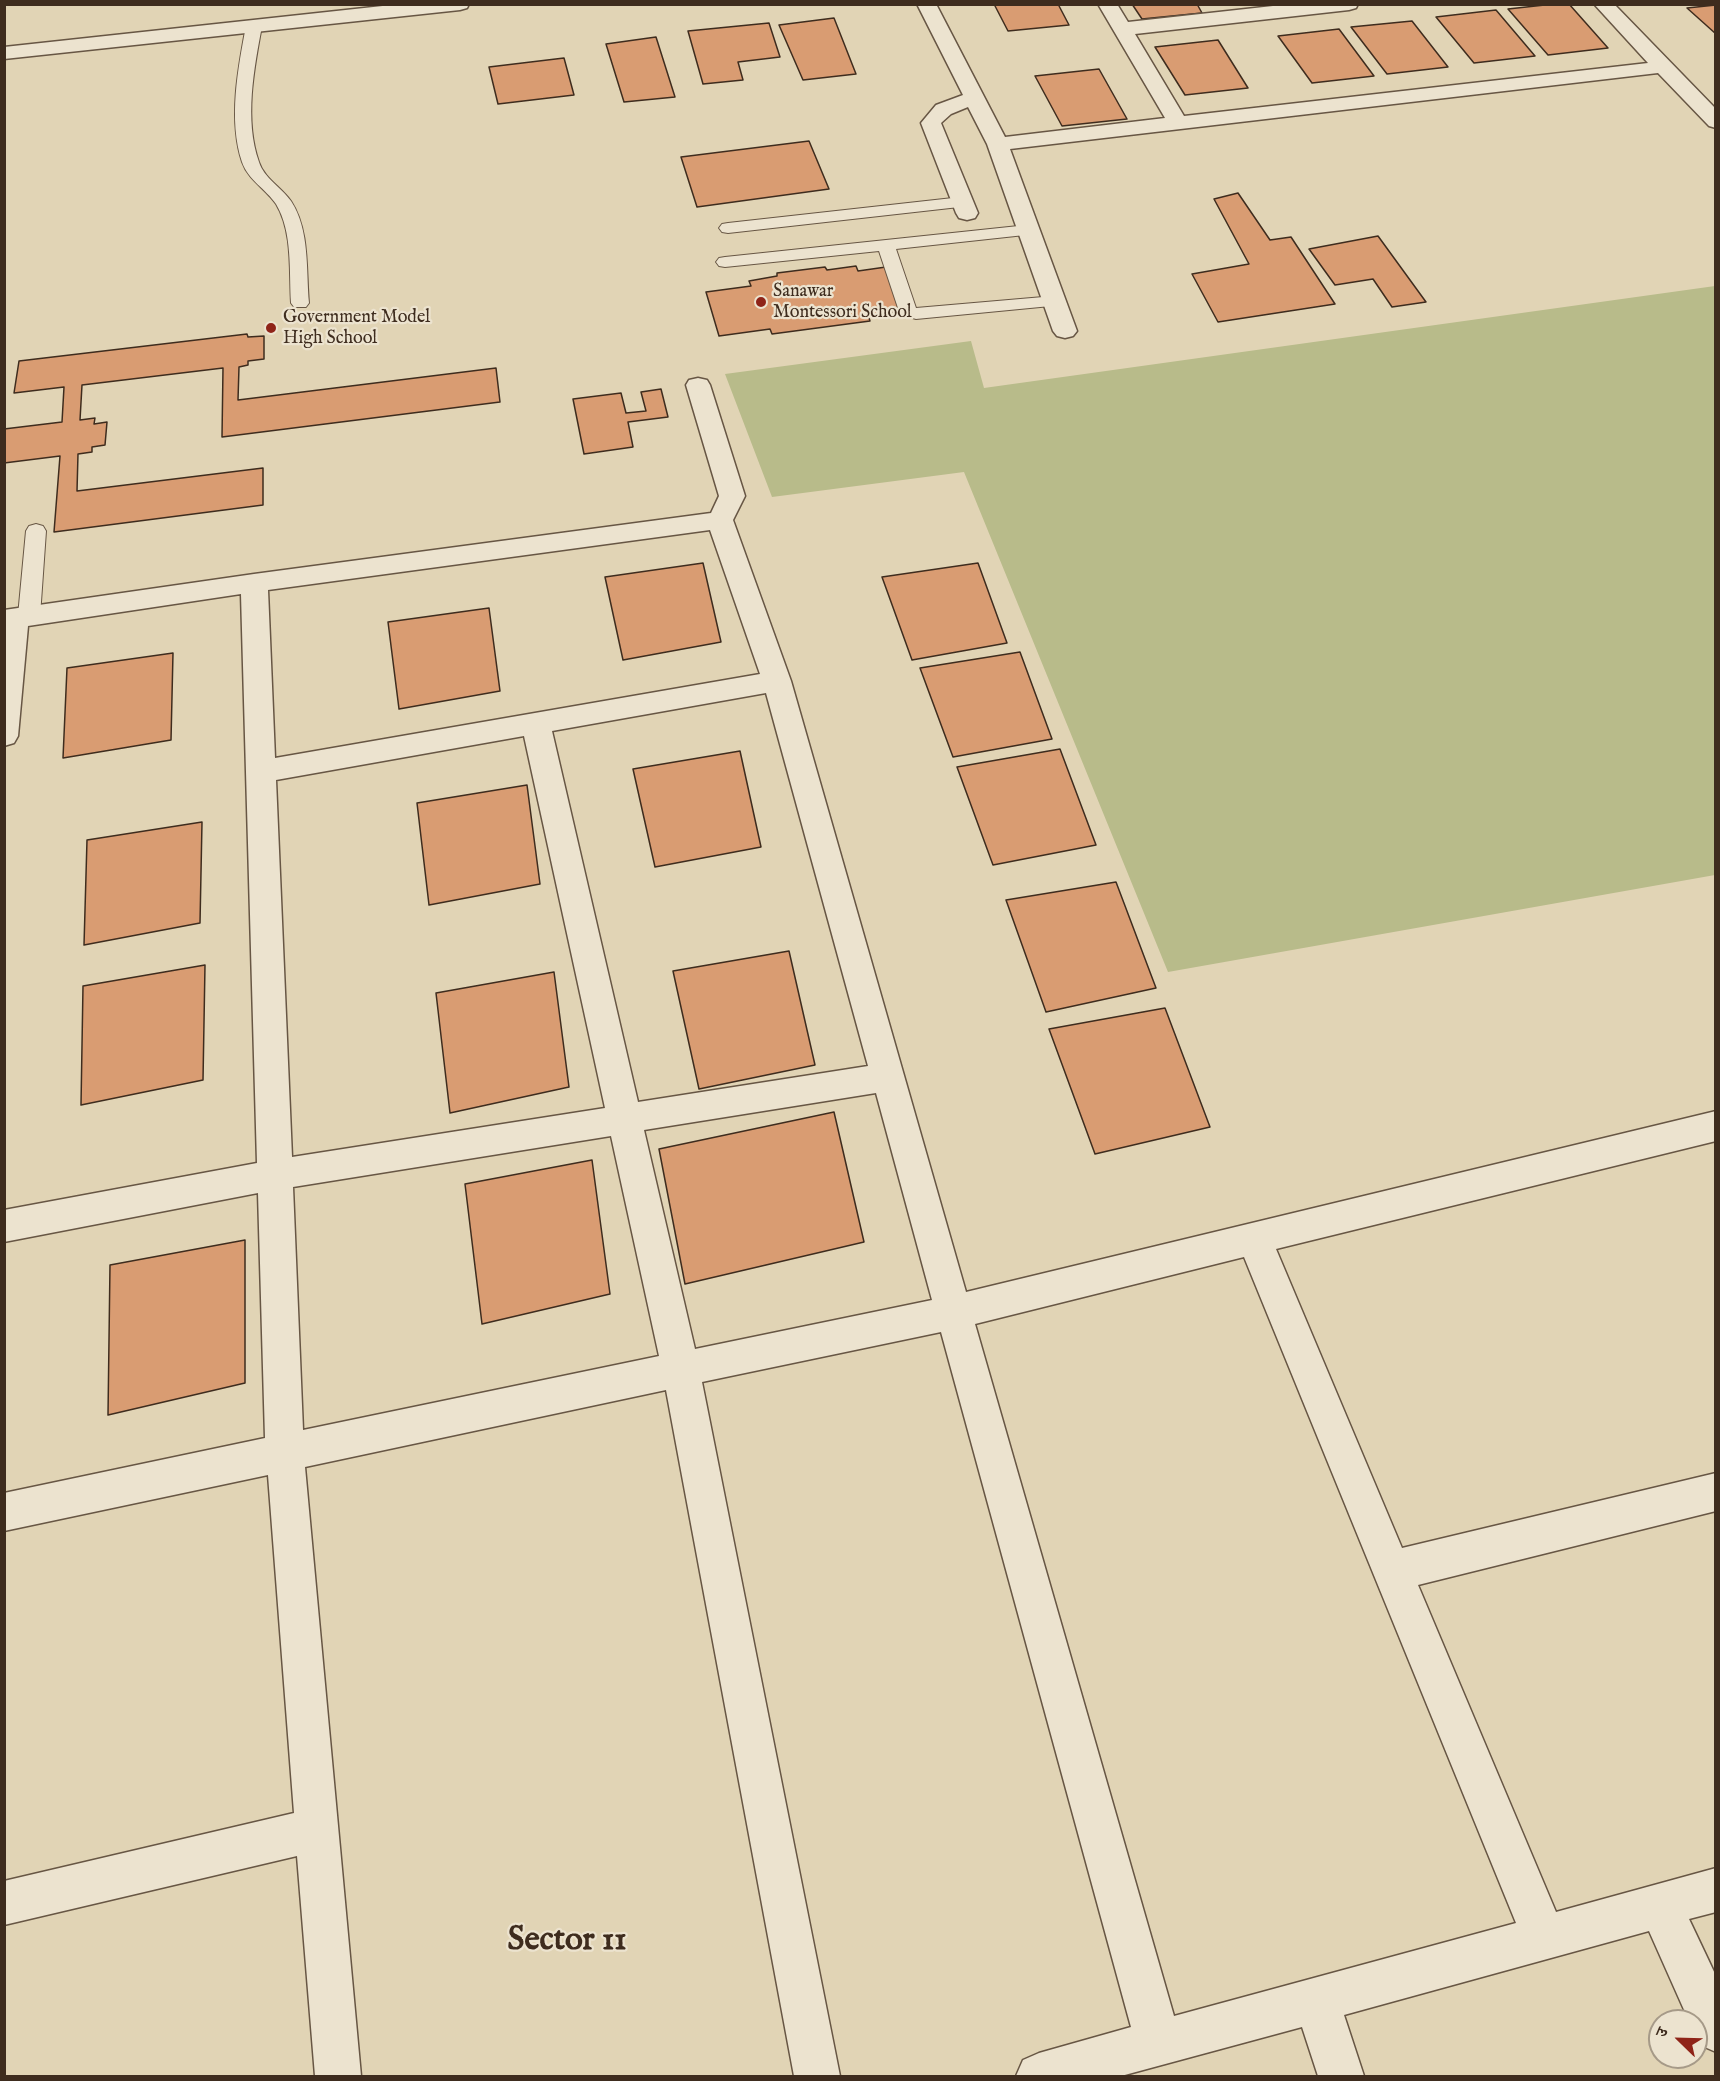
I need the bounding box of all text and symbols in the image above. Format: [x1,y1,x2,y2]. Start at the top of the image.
place label: Sanawar Montessori School [773,281,912,324]
marker: Sanawar Montessori School [754,295,768,309]
place label: Government Model High School [283,307,430,350]
marker: Government Model High School [264,321,278,335]
district label: Sector 11 [507,1922,627,1962]
north arrow [1648,2009,1708,2069]
text: उ [1652,2025,1674,2040]

